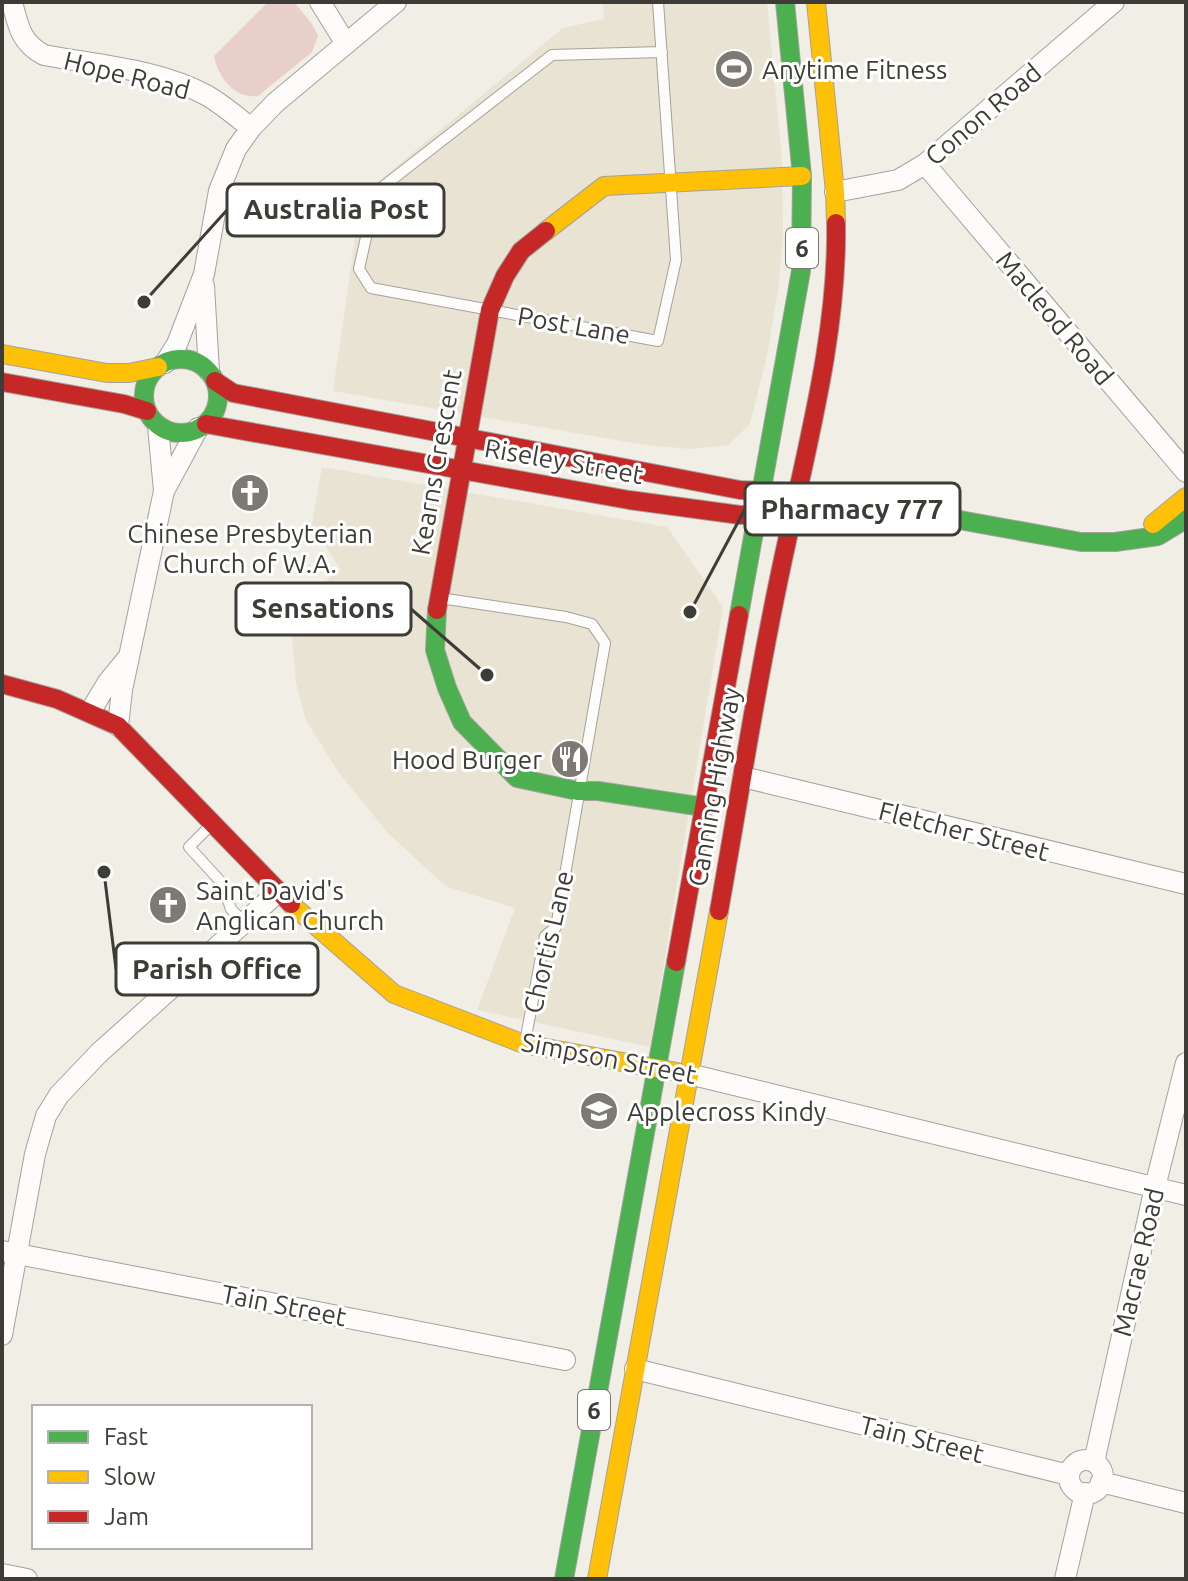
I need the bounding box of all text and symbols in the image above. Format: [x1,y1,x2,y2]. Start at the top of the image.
street label: Hope Road [61,45,193,105]
sports icon: Anytime Fitness [713,48,755,90]
place label: Anytime Fitness [762,55,947,84]
street label: Conon Road [919,57,1047,171]
callout: Australia Post [227,184,444,236]
text: Australia Post [243,193,429,224]
road number: 6 [786,228,818,268]
street label: Macleod Road [991,245,1119,391]
street label: Post Lane [515,301,633,349]
street label: Kearns Crescent [405,367,467,557]
street label: Riseley Street [482,433,646,489]
church icon: Chinese Presbyterian Church of W.A. [229,472,271,514]
callout: Pharmacy 777 [745,483,960,535]
text: Pharmacy 777 [760,493,944,524]
place label: Chinese Presbyterian Church of W.A. [127,519,373,578]
callout: Sensations [236,583,411,635]
text: Sensations [251,592,395,623]
street label: Canning Highway [682,685,746,889]
restaurant icon: Hood Burger [549,738,591,780]
place label: Hood Burger [392,745,542,774]
street label: Fletcher Street [876,796,1052,866]
street label: Chortis Lane [518,868,578,1016]
place label: Saint David's Anglican Church [196,876,384,935]
church icon: Saint David's Anglican Church [147,884,189,926]
callout: Parish Office [116,943,318,995]
text: Parish Office [132,953,302,984]
street label: Simpson Street [519,1027,699,1089]
school or university icon: Applecross Kindy [578,1090,620,1132]
place label: Applecross Kindy [627,1097,826,1126]
street label: Macrae Road [1107,1185,1169,1339]
street label: Tain Street [219,1279,349,1331]
road number: 6 [578,1390,610,1430]
legend [32,1405,312,1549]
street label: Tain Street [857,1410,987,1468]
text: Fast [104,1423,148,1450]
text: Slow [104,1463,156,1490]
text: Jam [104,1503,149,1530]

